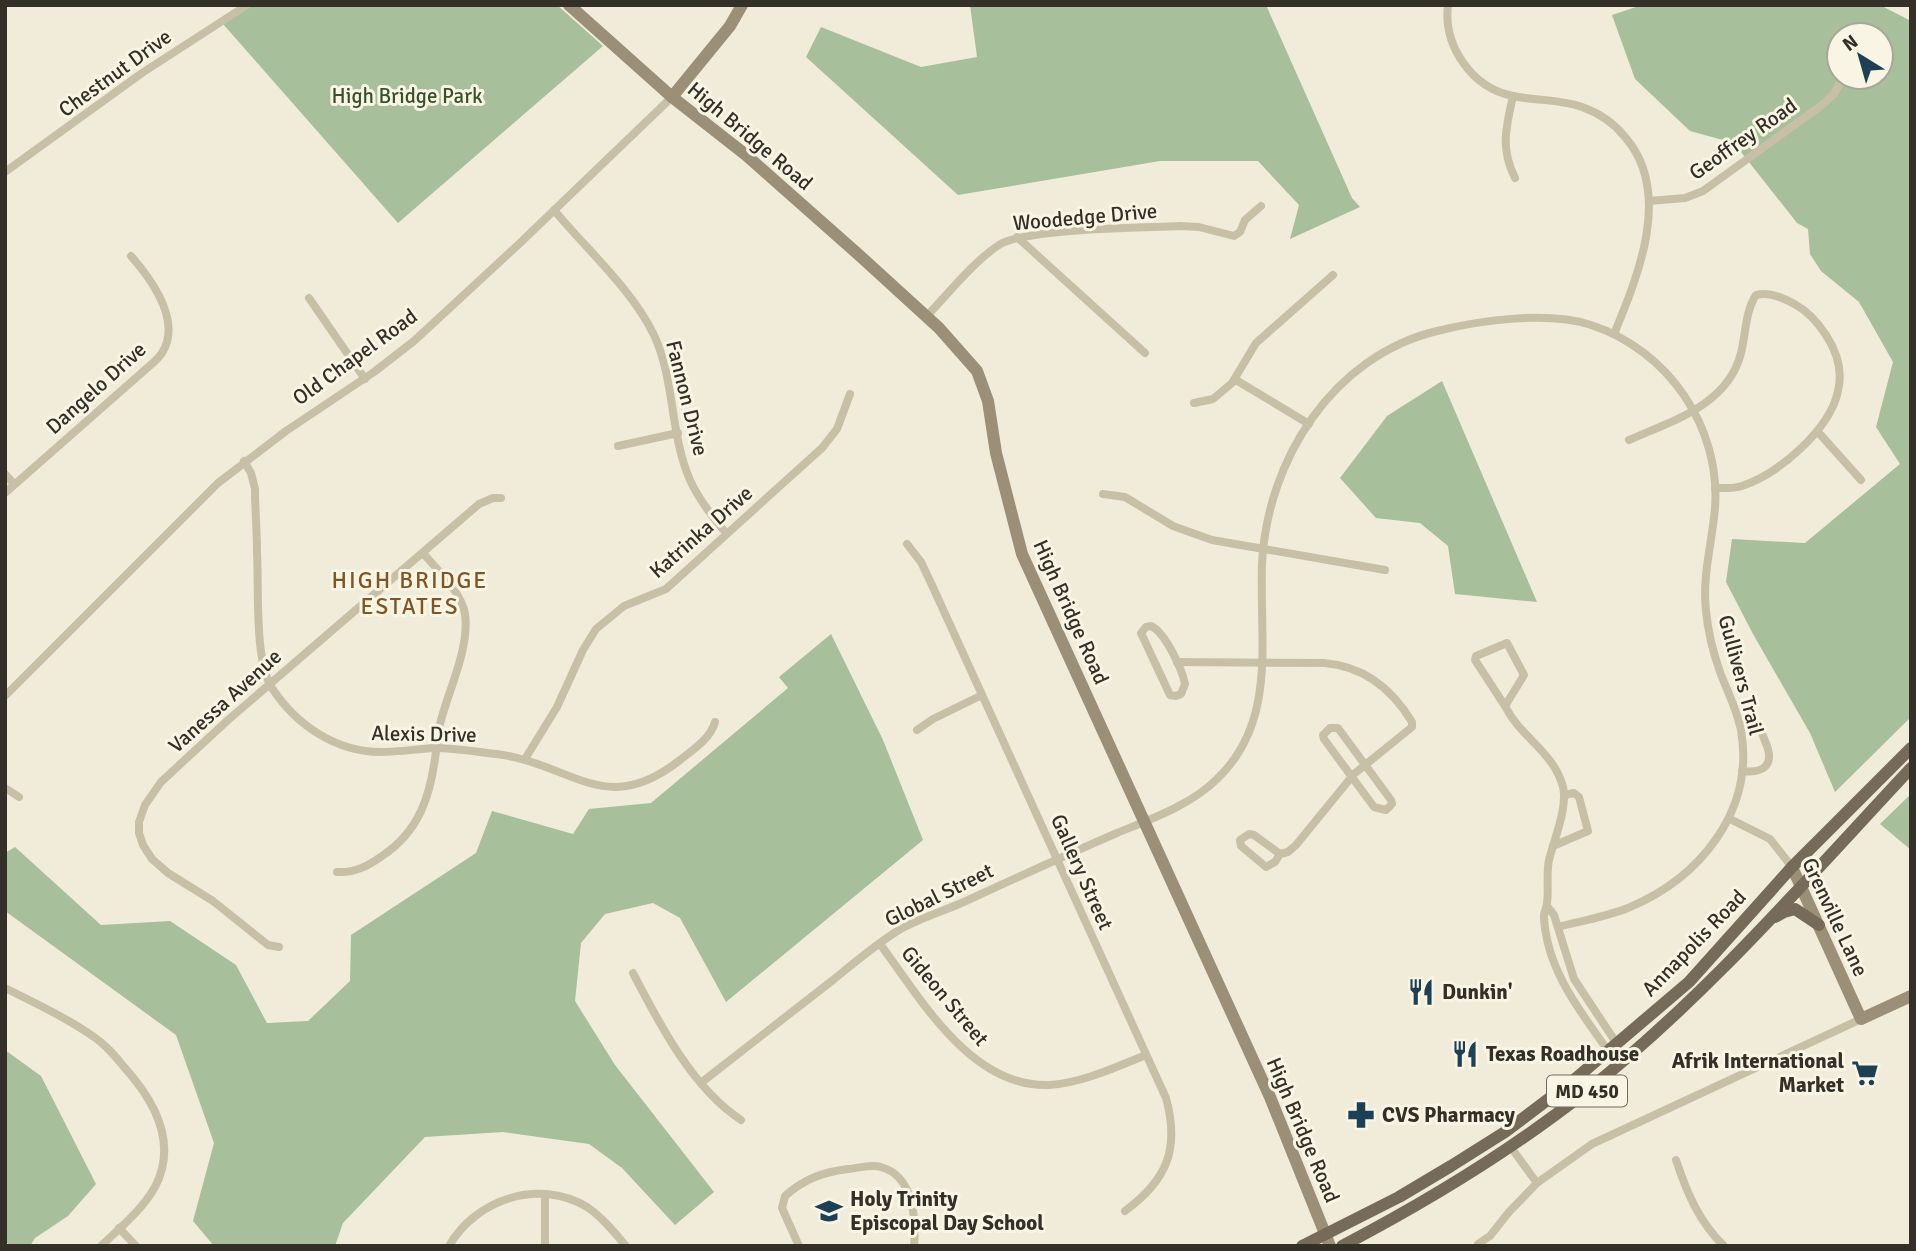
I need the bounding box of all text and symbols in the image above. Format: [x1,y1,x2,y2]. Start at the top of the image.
north arrow [1825,21,1895,91]
street label: Chestnut Drive [54,23,176,123]
text: N [1838,30,1863,57]
street label: High Bridge Road [682,76,818,196]
park label: High Bridge Park [332,83,483,109]
street label: Geoffrey Road [1684,92,1802,186]
street label: Woodedge Drive [1012,198,1158,236]
street label: Old Chapel Road [288,303,422,411]
street label: Dangelo Drive [41,336,151,440]
street label: Fannon Drive [660,338,714,458]
street label: Katrinka Drive [644,480,758,584]
street label: High Bridge Road [1028,536,1114,688]
district label: HIGH BRIDGE ESTATES [332,566,488,621]
street label: Gullivers Trail [1712,612,1770,738]
street label: Vanessa Avenue [163,643,287,759]
street label: Alexis Drive [371,720,477,748]
street label: Gallery Street [1045,810,1119,934]
street label: Grenville Lane [1796,854,1874,980]
street label: Global Street [880,858,998,932]
street label: Annapolis Road [1636,884,1752,1002]
street label: Gideon Street [896,941,994,1051]
restaurant icon: Dunkin' [1406,977,1436,1007]
place label: Dunkin' [1442,979,1513,1005]
restaurant icon: Texas Roadhouse [1450,1039,1480,1069]
place label: Texas Roadhouse [1486,1041,1639,1067]
place label: Afrik International Market [1672,1048,1844,1098]
street label: High Bridge Road [1261,1053,1345,1207]
supermarket icon: Afrik International Market [1850,1058,1880,1088]
road number: MD 450 [1547,1076,1627,1106]
pharmacy icon: CVS Pharmacy [1346,1100,1376,1130]
place label: CVS Pharmacy [1382,1102,1516,1128]
place label: Holy Trinity Episcopal Day School [850,1186,1044,1236]
school or university icon: Holy Trinity Episcopal Day School [814,1196,844,1226]

